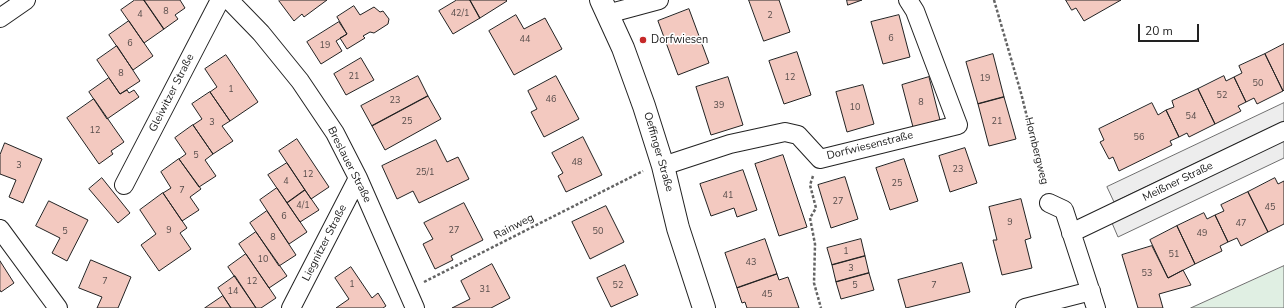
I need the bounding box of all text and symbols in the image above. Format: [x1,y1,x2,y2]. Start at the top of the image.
house number: 8 [163,7,169,17]
house number: 42/1 [451,9,469,19]
house number: 4 [137,10,143,20]
house number: 2 [767,11,773,21]
scale bar [1140,16,1201,42]
text: 20 m [1145,23,1173,39]
place label: Dorfwiesen [651,33,708,47]
house number: 6 [888,34,894,44]
house number: 44 [520,35,530,45]
marker: Dorfwiesen [638,35,648,45]
house number: 6 [127,39,133,49]
house number: 19 [320,41,330,51]
street label: Gleiwitzer Straße [147,52,197,134]
house number: 8 [118,69,124,79]
house number: 21 [349,72,359,82]
house number: 12 [785,73,795,83]
house number: 19 [980,74,990,84]
house number: 50 [1253,79,1263,89]
house number: 1 [228,85,234,95]
house number: 52 [1217,91,1227,101]
house number: 46 [546,95,556,105]
house number: 23 [390,96,400,106]
house number: 8 [918,98,924,108]
house number: 39 [714,101,724,111]
house number: 10 [850,103,860,113]
street label: Oeffinger Straße [640,111,676,193]
house number: 54 [1186,112,1196,122]
street label: Hornbergweg [1021,116,1051,186]
house number: 25 [402,117,412,127]
house number: 21 [992,117,1002,127]
house number: 3 [209,118,215,128]
street label: Breslauer Straße [324,125,374,205]
house number: 12 [90,126,100,136]
street label: Dorfwiesenstraße [825,129,915,163]
house number: 56 [1134,133,1144,143]
house number: 5 [193,151,199,161]
house number: 48 [572,158,582,168]
street label: Meißner Straße [1141,159,1215,205]
house number: 3 [16,161,22,171]
house number: 23 [953,165,963,175]
house number: 25/1 [416,168,434,178]
house number: 12 [303,170,313,180]
house number: 4 [283,177,289,187]
house number: 25 [892,179,902,189]
house number: 7 [179,186,185,196]
house number: 41 [723,191,733,201]
house number: 27 [833,197,843,207]
house number: 4/1 [296,201,310,211]
street label: Liegnitzer Straße [300,203,350,283]
house number: 45 [1265,203,1275,213]
street label: Rainweg [492,211,536,243]
house number: 6 [281,212,287,222]
house number: 9 [1007,218,1013,228]
house number: 47 [1236,219,1246,229]
house number: 9 [166,226,172,236]
house number: 27 [449,226,459,236]
house number: 5 [62,227,68,237]
house number: 50 [593,227,603,237]
house number: 49 [1197,229,1207,239]
house number: 8 [270,233,276,243]
house number: 1 [843,247,849,257]
house number: 51 [1169,250,1179,260]
house number: 10 [258,255,268,265]
house number: 43 [746,258,756,268]
house number: 3 [848,264,854,274]
house number: 53 [1142,269,1152,279]
house number: 7 [102,277,108,287]
house number: 12 [247,277,257,287]
house number: 1 [349,280,355,290]
house number: 52 [613,281,623,291]
house number: 5 [852,281,858,291]
house number: 7 [931,281,937,291]
house number: 31 [480,285,490,295]
house number: 14 [228,287,238,297]
house number: 45 [762,290,772,300]

